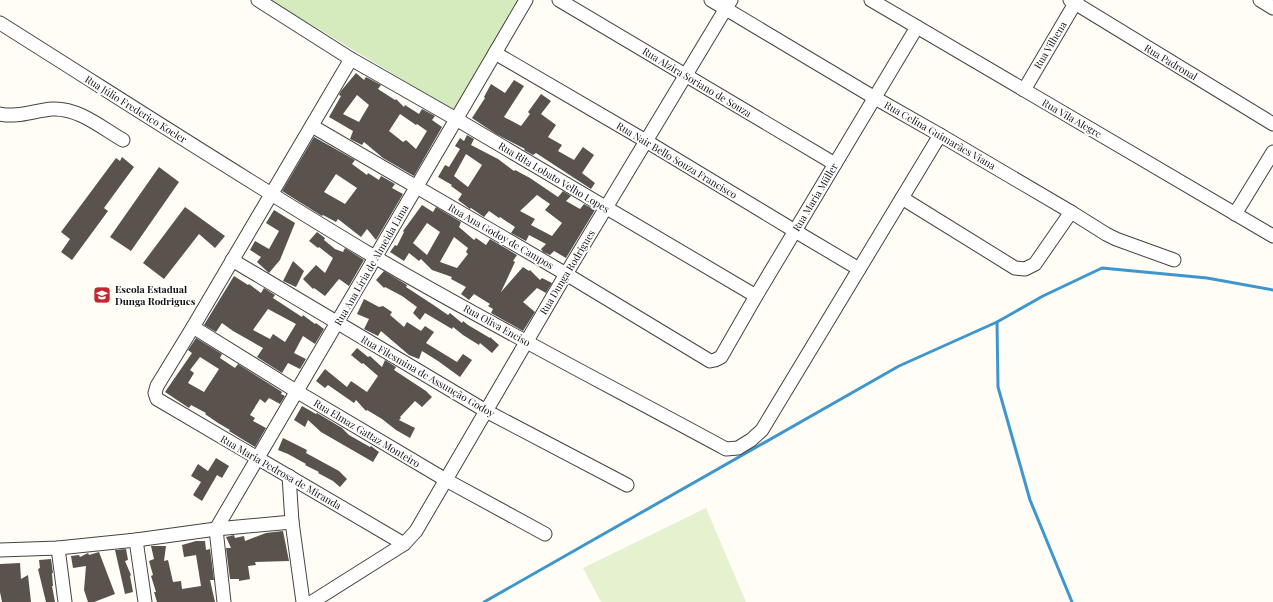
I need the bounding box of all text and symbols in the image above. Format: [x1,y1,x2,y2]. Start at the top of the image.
street label: Rua Vilhena [1030,19,1070,71]
street label: Rua Padronal [1142,41,1200,83]
street label: Rua Alzira Soriano de Souza [640,44,754,120]
street label: Rua Júlio Frederico Koeler [82,72,190,146]
street label: Rua Vila Alegre [1040,95,1104,141]
street label: Rua Celina Guimarães Viana [882,97,998,173]
street label: Rua Nair Bello Souza Francisco [614,118,740,202]
street label: Rua Rita Lobato Velho Lopes [496,138,612,216]
street label: Rua Maria Müller [789,160,841,234]
street label: Rua Ana Godoy de Campos [446,200,556,272]
street label: Rua Ana Líria de Almeida Lima [331,202,411,328]
street label: Rua Dunga Rodrigues [536,227,598,317]
place label: Escola Estadual Dunga Rodrigues [115,282,196,308]
school or university icon: Escola Estadual Dunga Rodrigues [92,285,112,305]
street label: Rua Oliva Enciso [461,301,534,349]
street label: Rua Filesmina de Assunção Godoy [359,332,497,420]
street label: Rua Elmaz Gattaz Monteiro [311,396,423,471]
street label: Rua Maria Pedrosa de Miranda [218,432,344,512]

